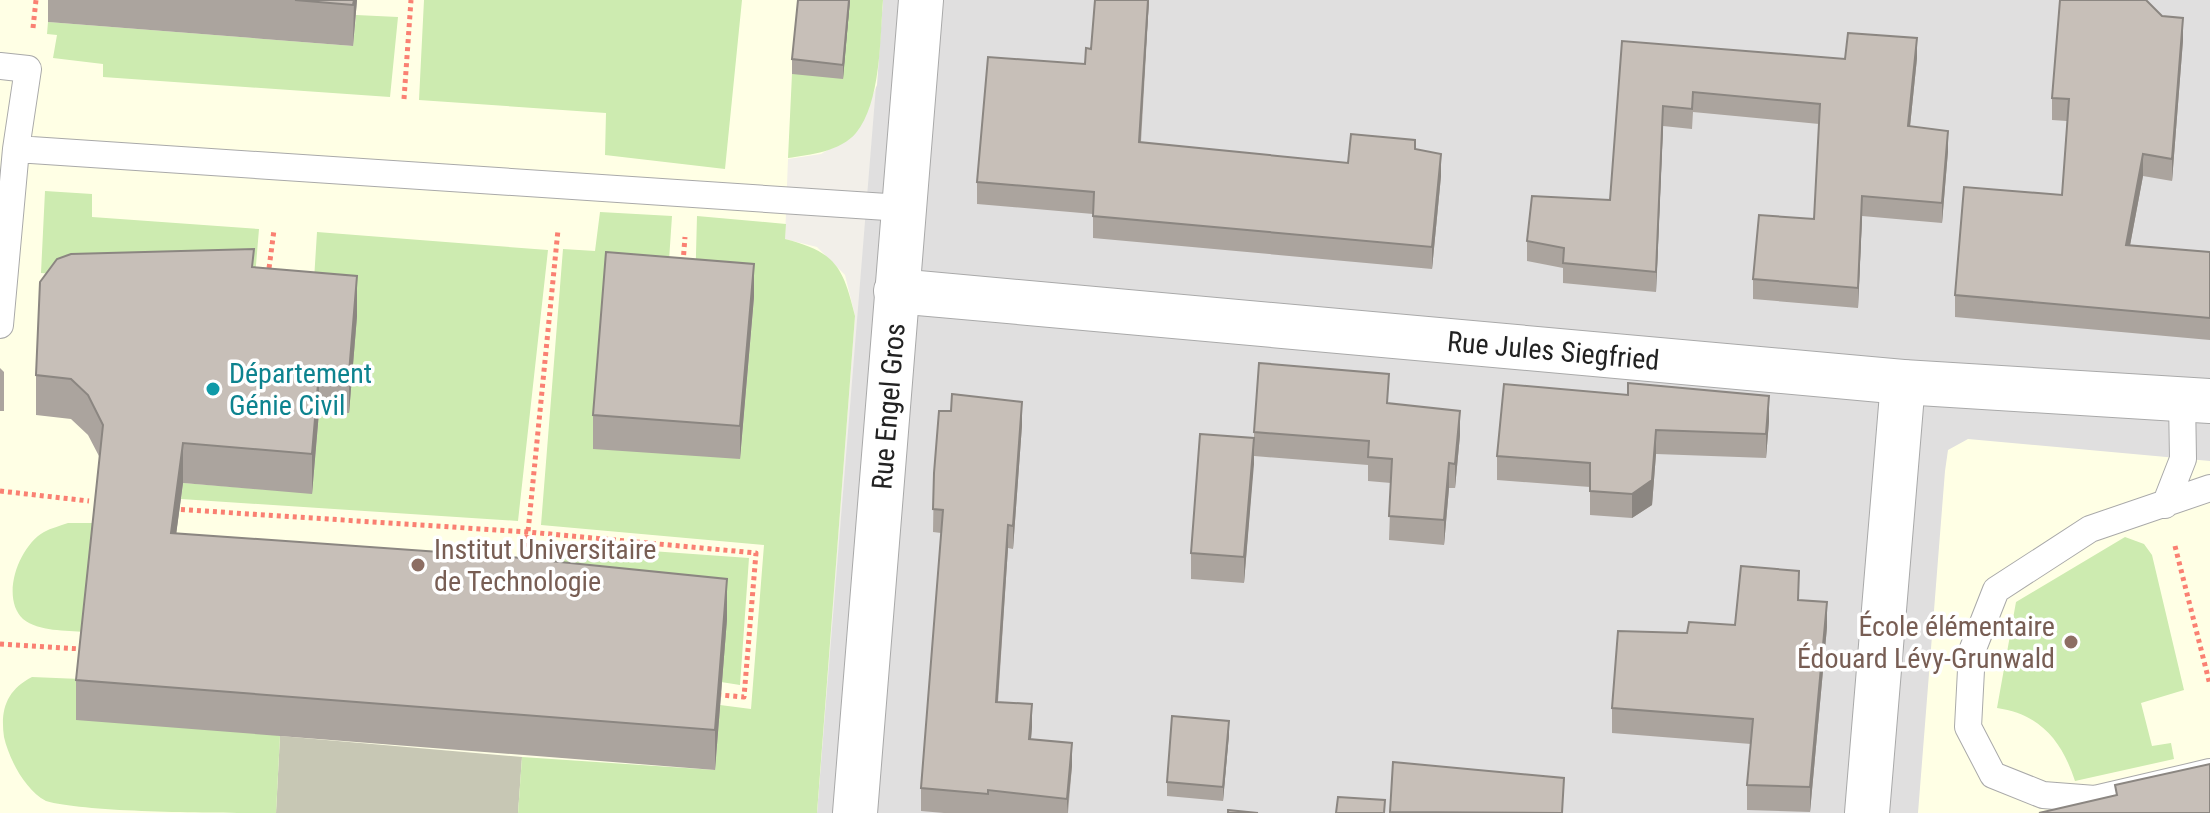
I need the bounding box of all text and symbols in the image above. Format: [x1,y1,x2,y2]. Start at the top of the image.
street label: Rue Engel Gros [865,322,912,491]
street label: Rue Jules Siegfried [1446,325,1661,377]
place label: Département Génie Civil [229,357,372,422]
marker: Département Génie Civil [204,380,222,398]
place label: Institut Universitaire de Technologie [434,533,656,598]
marker: Institut Universitaire de Technologie [409,556,427,574]
place label: École élémentaire Édouard Lévy-Grunwald [1797,610,2055,675]
marker: École élémentaire Édouard Lévy-Grunwald [2062,633,2080,651]

